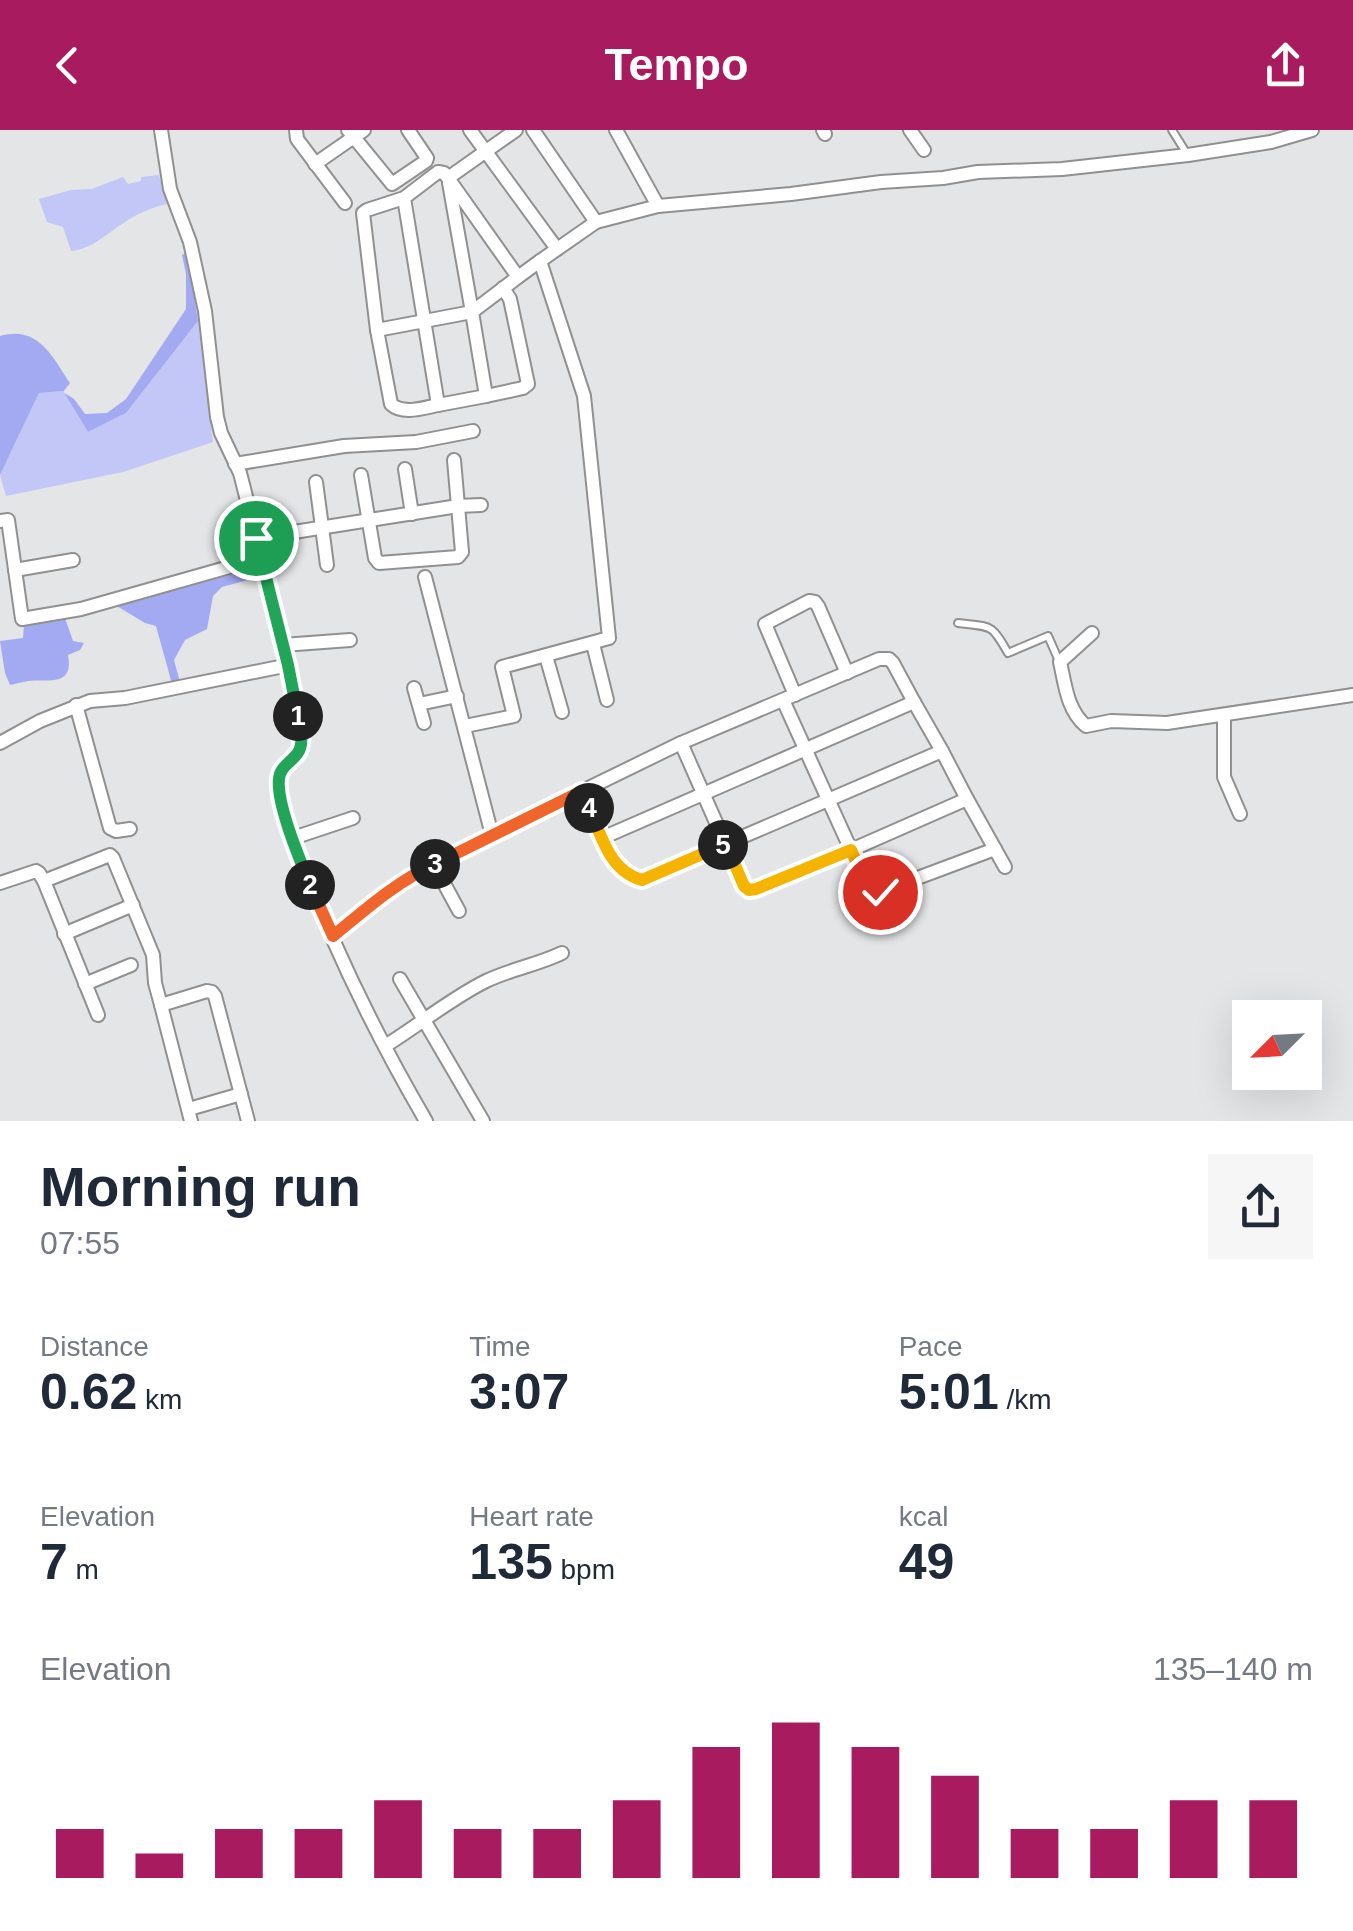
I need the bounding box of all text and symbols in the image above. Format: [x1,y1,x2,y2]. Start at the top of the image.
icon: back [40,38,95,93]
icon: share [1258,38,1313,93]
text: Tempo [604,39,749,90]
pin [214,496,299,581]
icon: arrive [229,511,284,566]
pin: 1 [273,691,323,741]
text: 1 [290,700,306,731]
pin: 4 [564,783,614,833]
text: 4 [581,792,597,823]
pin: 5 [698,820,748,870]
text: 5 [715,829,731,860]
pin: 3 [410,839,460,889]
text: 3 [427,848,443,879]
pin [838,850,923,935]
pin: 2 [285,860,335,910]
icon: check [853,865,908,920]
text: 2 [302,869,318,900]
north arrow [1232,1000,1322,1090]
map controls [1232,1000,1322,1090]
button: share [1208,1154,1313,1259]
text: Morning run [40,1156,361,1218]
text: 07:55 [40,1225,120,1261]
text: Distance [40,1331,149,1362]
text: Time [469,1331,531,1362]
text: Pace [899,1331,962,1362]
text: 0.62 [40,1364,137,1420]
text: 3:07 [469,1364,569,1420]
text: 5:01 [899,1364,999,1420]
text: km [137,1384,182,1415]
text: /km [999,1384,1052,1415]
text: Elevation [40,1501,155,1532]
text: Heart rate [469,1501,594,1532]
text: kcal [899,1501,948,1532]
text: 7 [40,1534,68,1590]
text: 135 [469,1534,553,1590]
text: 49 [899,1534,954,1590]
text: m [68,1554,99,1585]
text: bpm [553,1554,615,1585]
text: Elevation [40,1651,172,1687]
text: 135–140 m [1153,1651,1313,1687]

